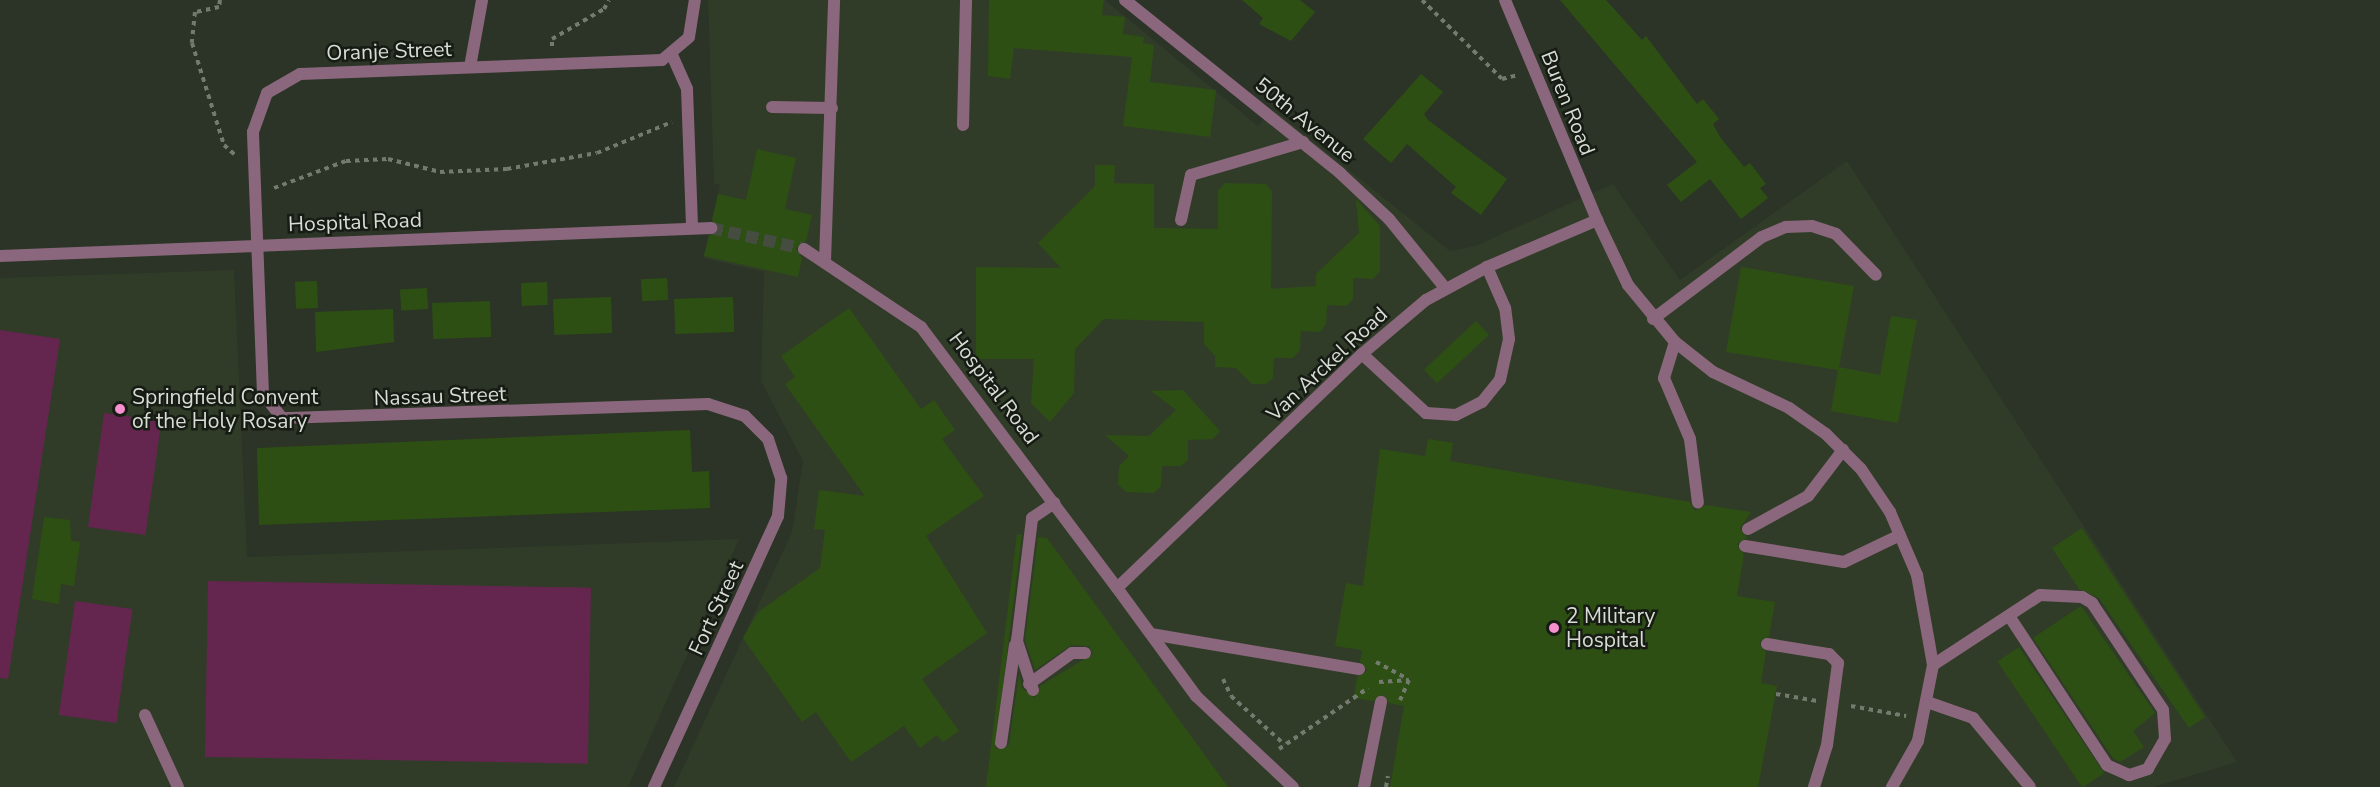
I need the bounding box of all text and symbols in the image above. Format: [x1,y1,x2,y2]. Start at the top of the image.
street label: Oranje Street [326,36,452,66]
street label: Buren Road [1536,47,1600,159]
street label: 50th Avenue [1250,72,1360,168]
street label: Hospital Road [288,207,422,237]
street label: Van Arckel Road [1261,302,1393,426]
street label: Hospital Road [944,327,1044,449]
street label: Nassau Street [373,381,507,411]
place label: Springfield Convent of the Holy Rosary [132,384,318,434]
marker: Springfield Convent of the Holy Rosary [113,402,127,416]
street label: Fort Street [683,557,749,659]
place label: 2 Military Hospital [1566,603,1655,653]
marker: 2 Military Hospital [1547,621,1561,635]

